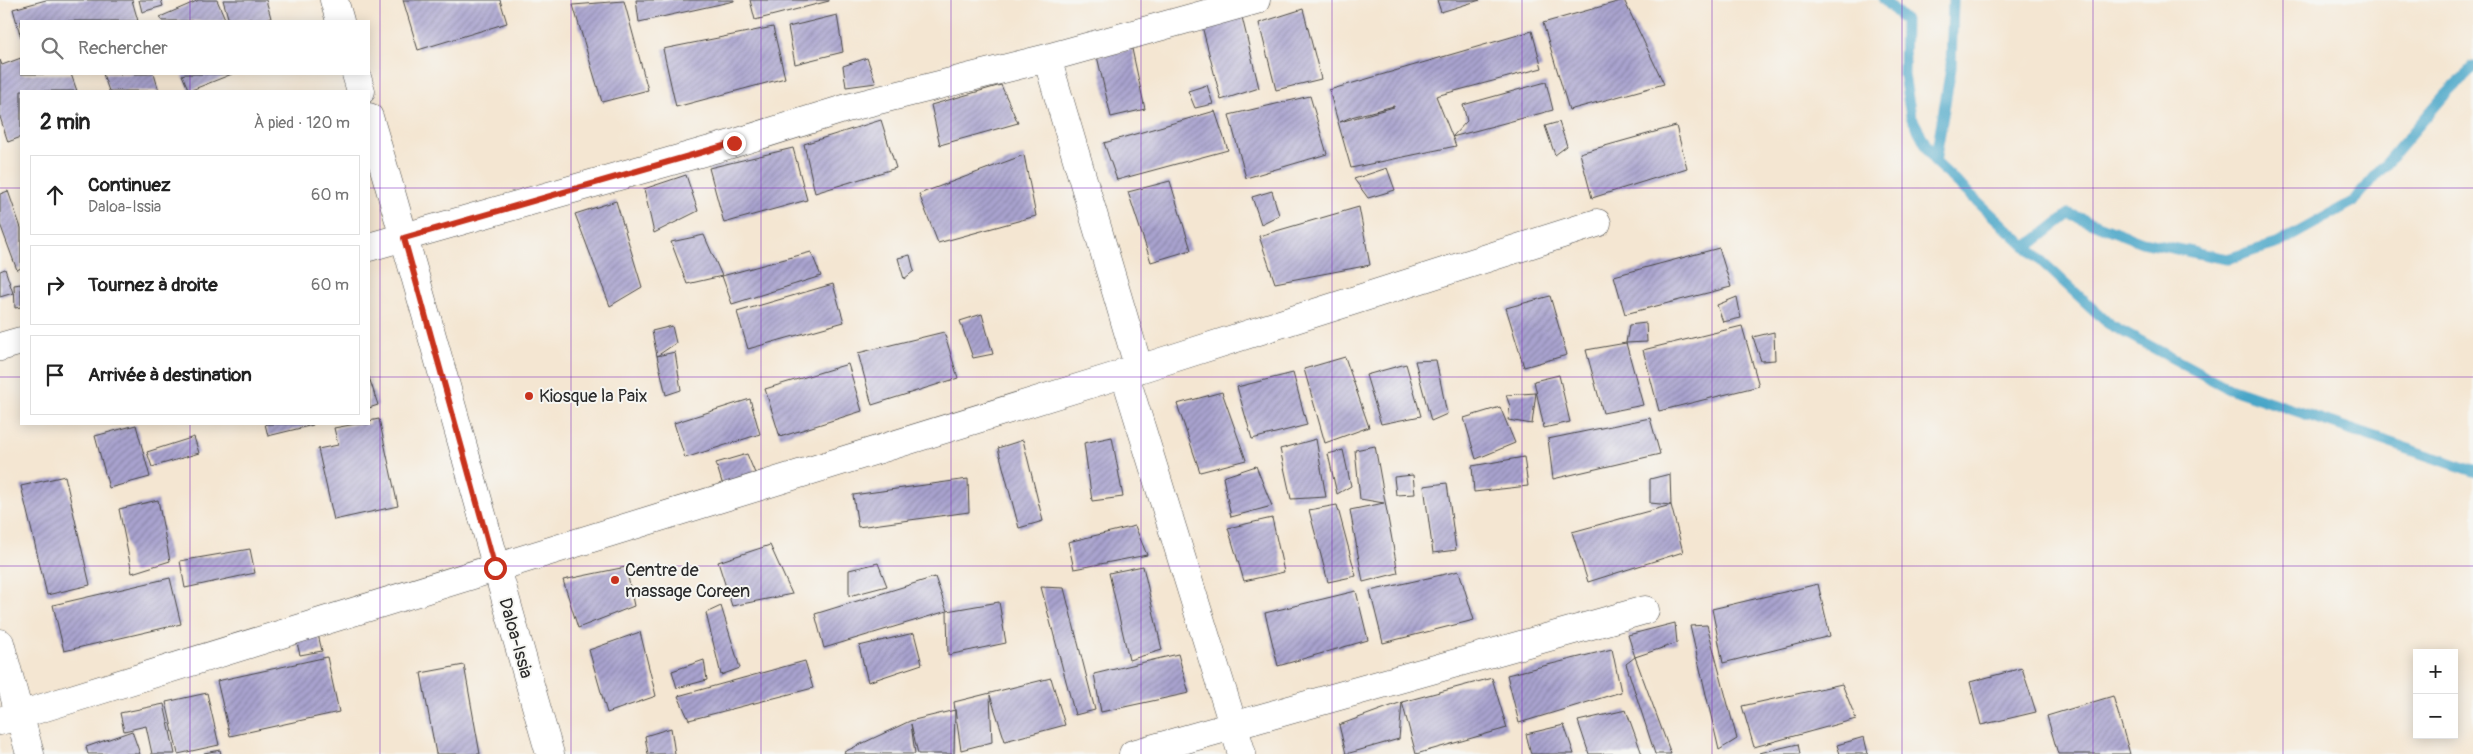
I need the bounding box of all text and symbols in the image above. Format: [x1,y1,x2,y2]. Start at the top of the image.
search box [20,20,370,75]
icon: search [38,34,66,62]
text: Rechercher [78,36,168,60]
text: 2 min [40,109,90,136]
text: À pied · 120 m [254,113,350,133]
route end [723,132,746,155]
text: Continuez [88,173,171,197]
icon: ahead [41,181,69,209]
text: 60 m [311,185,349,205]
text: Daloa-Issia [88,197,161,217]
icon: right [41,271,69,299]
text: Tournez à droite [88,273,218,297]
text: 60 m [311,275,349,295]
icon: arrive [41,361,69,389]
text: Arrivée à destination [88,363,252,387]
place label: Kiosque la Paix [539,385,647,408]
marker: Kiosque la Paix [523,390,535,402]
route start [484,557,507,580]
place label: Centre de massage Coreen [625,559,750,603]
marker: Centre de massage Coreen [609,574,621,586]
street label: Daloa-Issia [493,595,538,681]
map controls [2413,649,2458,739]
button: + [2413,649,2458,694]
button: − [2413,694,2458,739]

